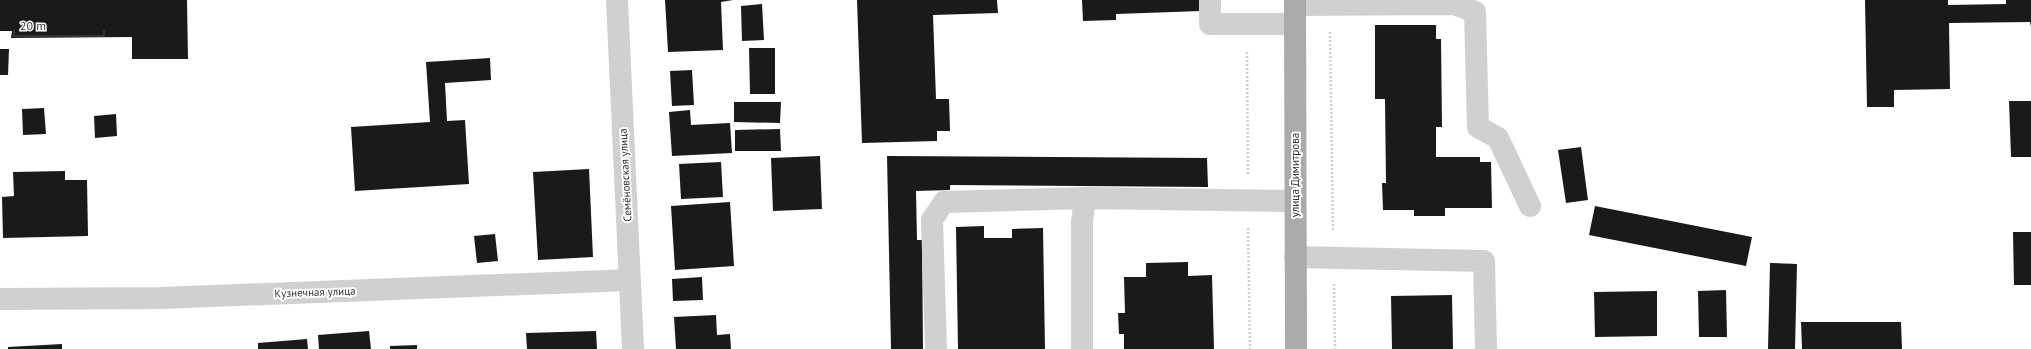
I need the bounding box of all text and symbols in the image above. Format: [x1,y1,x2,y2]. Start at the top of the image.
scale bar [14,12,104,38]
text: 20 m [20,18,46,33]
street label: Семёновская улица [616,128,634,222]
street label: улица Димитрова [1288,133,1302,217]
street label: Кузнечная улица [274,284,356,300]

